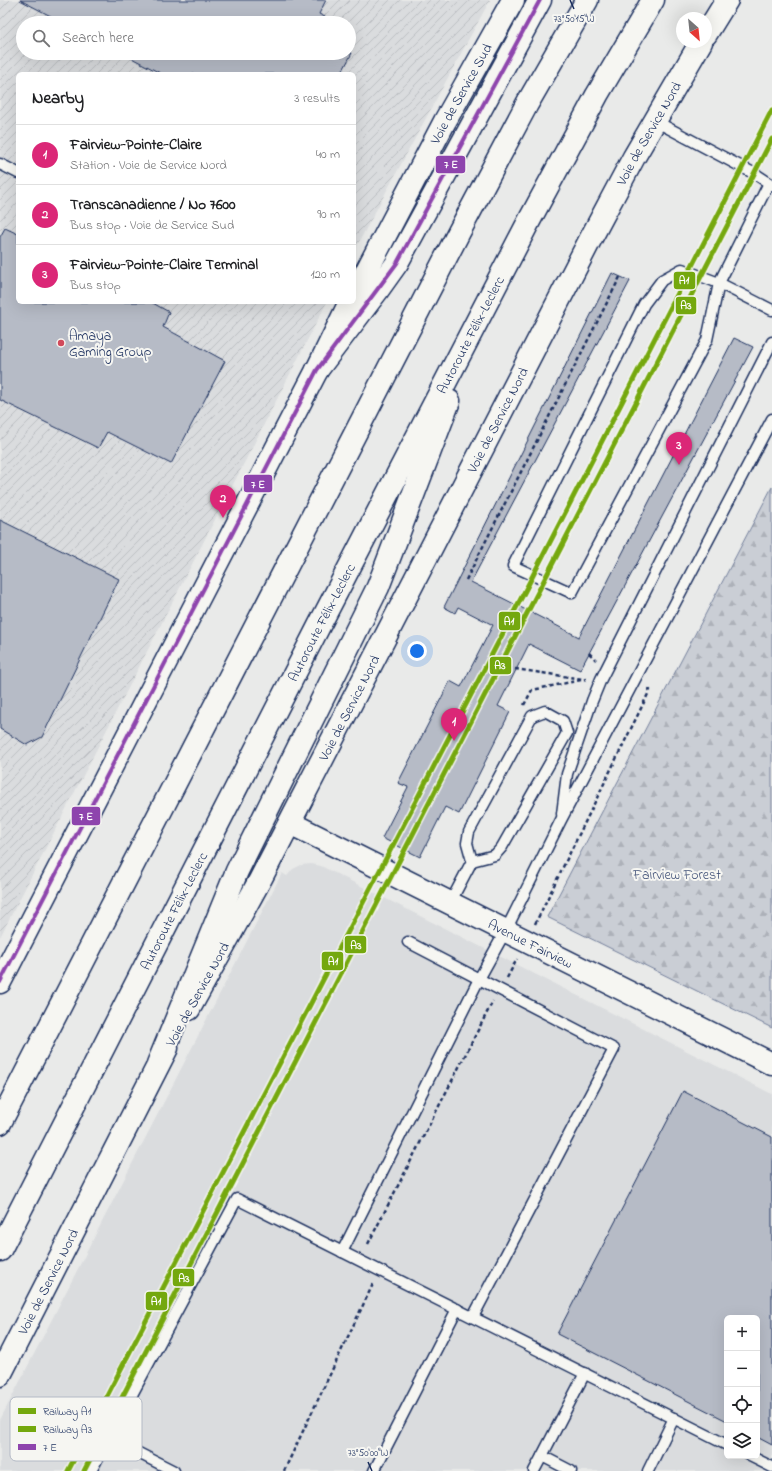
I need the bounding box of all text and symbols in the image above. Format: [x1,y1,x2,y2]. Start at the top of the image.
text: 73°50'15"W [553,12,595,27]
north arrow [676,12,712,48]
search box [16,16,356,60]
icon: search [30,27,52,49]
text: Search here [62,27,134,49]
street label: Voie de Service Sud [425,40,499,149]
street label: Voie de Service Nord [611,78,688,190]
text: Nearby [32,86,84,111]
text: 3 results [294,89,340,108]
text: Fairview-Pointe-Claire [70,134,202,156]
text: 1 [43,145,47,164]
text: 40 m [316,145,340,164]
line badge: 7 E [435,155,466,174]
text: Station · Voie de Service Nord [70,156,227,175]
text: 7 E [444,157,458,173]
text: Transcanadienne / No 7600 [70,194,236,216]
text: 2 [42,205,48,224]
text: 90 m [317,205,340,224]
text: Bus stop · Voie de Service Sud [70,216,234,235]
text: Fairview-Pointe-Claire Terminal [70,254,258,276]
text: 3 [42,265,48,284]
text: 120 m [310,265,340,284]
line badge: A1 [673,271,696,290]
street label: Autoroute Félix-Leclerc [432,272,511,398]
text: A1 [679,273,690,289]
text: Bus stop [70,276,121,295]
line badge: A3 [675,296,697,315]
text: A3 [680,298,692,314]
place label: Amaya Gaming Group [69,326,152,364]
marker: Amaya Gaming Group [56,338,66,348]
street label: Voie de Service Nord [462,364,535,478]
pin: 3 [666,432,692,465]
line badge: 7 E [243,474,273,493]
text: 7 E [251,477,265,493]
pin: 2 [210,485,236,518]
street label: Autoroute Félix-Leclerc [283,560,362,686]
line badge: A1 [498,611,521,631]
text: A1 [504,614,515,630]
your location [407,641,427,661]
street label: Voie de Service Nord [314,652,386,766]
line badge: A3 [489,656,512,675]
text: A3 [494,658,506,674]
pin: 1 [441,708,467,741]
line badge: 7 E [71,806,101,826]
text: 7 E [79,809,93,825]
street label: Autoroute Félix-Leclerc [136,848,214,974]
park label: Fairview Forest [632,865,721,886]
street label: Avenue Fairview [484,915,576,975]
line badge: A3 [344,935,367,954]
text: A3 [350,938,362,954]
street label: Voie de Service Nord [160,939,236,1052]
line badge: A1 [321,951,344,971]
text: A1 [328,954,339,970]
street label: Voie de Service Nord [13,1225,85,1340]
line badge: A3 [172,1268,195,1287]
text: A3 [178,1271,190,1287]
line badge: A1 [145,1291,168,1311]
text: A1 [151,1294,162,1310]
map controls [724,1315,760,1459]
button: + [724,1315,760,1351]
button: − [724,1351,760,1387]
button: locate [724,1387,760,1423]
legend [10,1397,142,1461]
text: Railway A1 [43,1404,92,1421]
text: Railway A3 [43,1422,93,1439]
button: layers [724,1423,760,1459]
text: 7 E [43,1440,57,1456]
text: 73°50'00"W [348,1446,389,1461]

